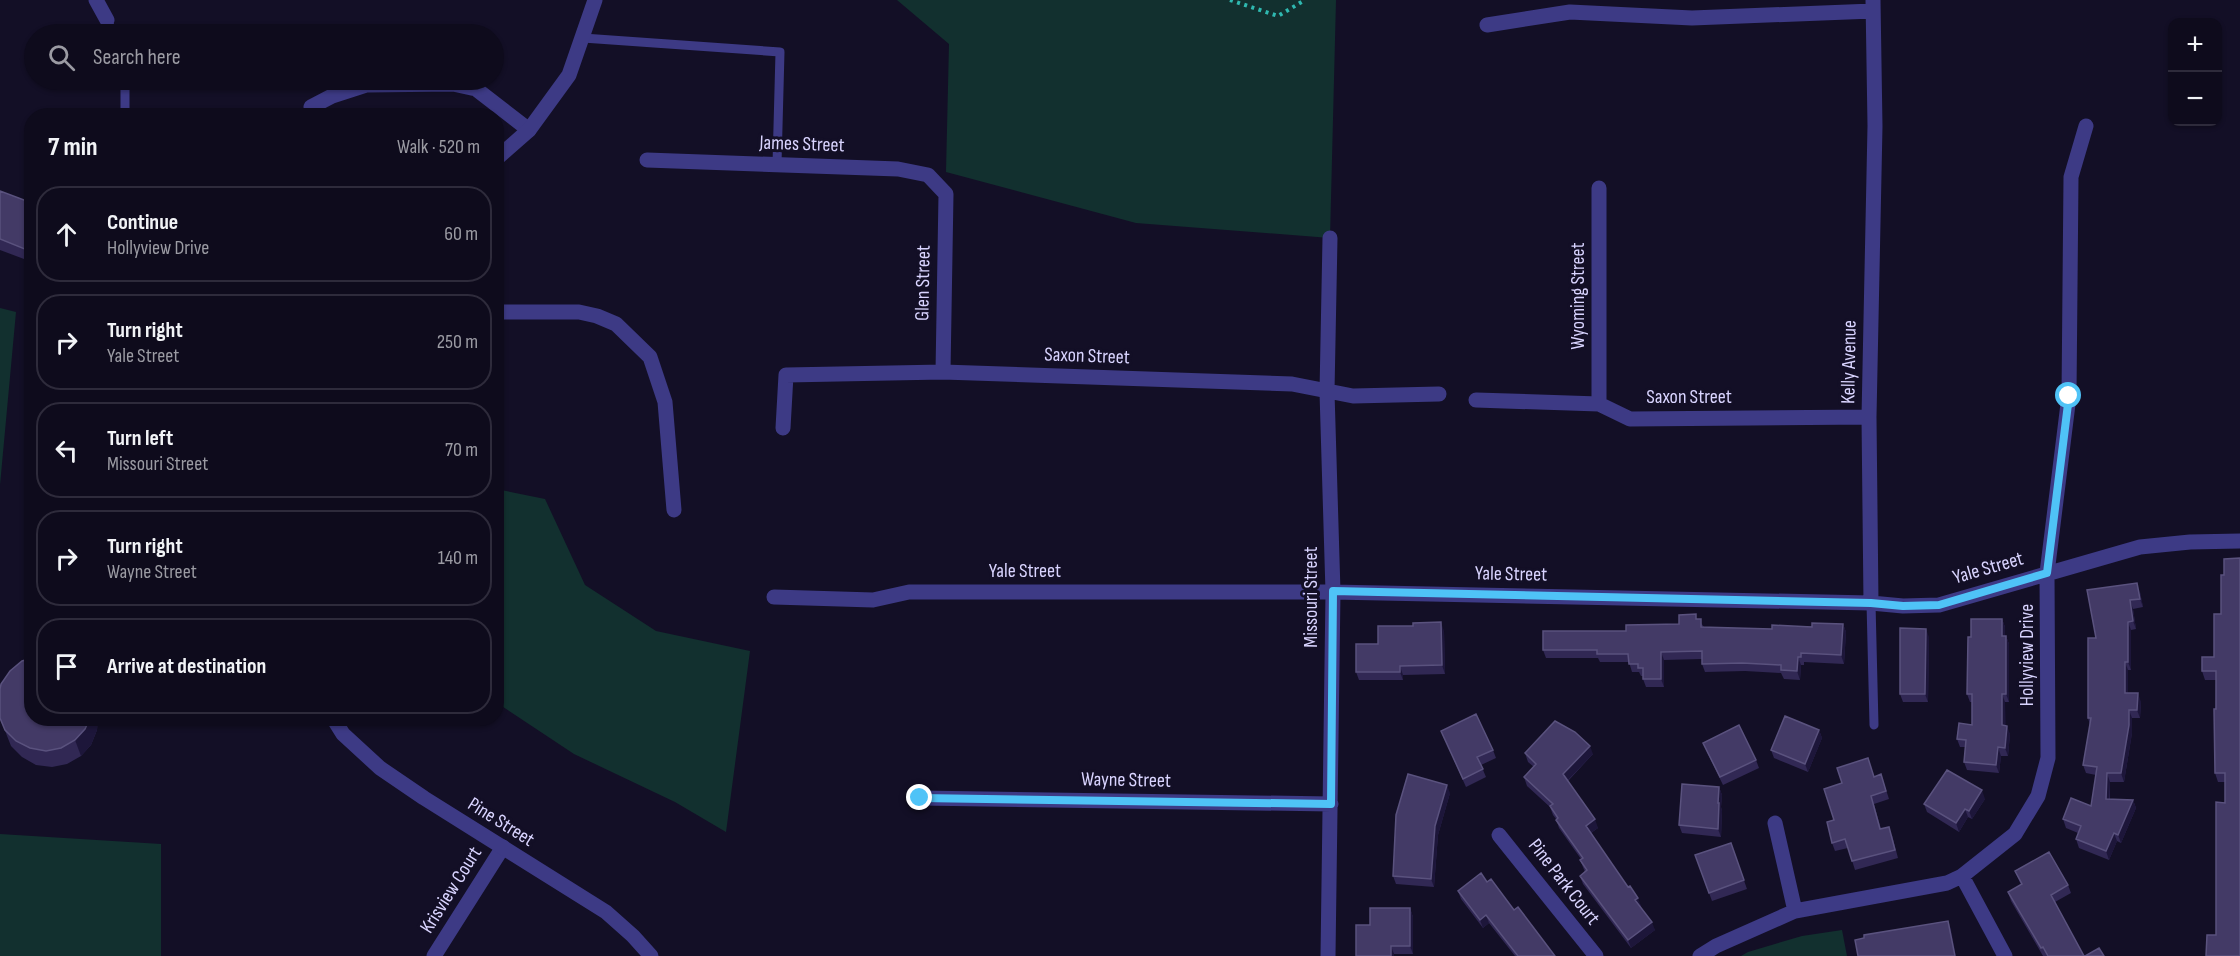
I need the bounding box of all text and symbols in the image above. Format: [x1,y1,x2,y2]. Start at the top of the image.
map controls [2168,18,2222,126]
button: + [2168,18,2222,72]
search box [24,24,504,90]
icon: search [45,41,78,74]
text: Search here [93,44,180,71]
button: − [2168,72,2222,126]
street label: James Street [758,130,845,157]
text: 7 min [48,132,97,163]
text: Walk · 520 m [397,135,480,159]
text: Continue [107,209,178,236]
icon: ahead [50,218,83,251]
text: 60 m [444,222,478,246]
text: Hollyview Drive [107,236,209,260]
street label: Wyoming Street [1566,242,1590,350]
street label: Glen Street [910,245,936,321]
text: Turn right [107,317,183,344]
street label: Kelly Avenue [1836,320,1862,404]
icon: right [50,326,83,359]
text: 250 m [437,330,478,354]
street label: Saxon Street [1044,343,1130,369]
text: Yale Street [107,344,179,368]
route start [2055,382,2081,408]
street label: Saxon Street [1646,385,1732,409]
text: Turn left [107,425,173,452]
icon: left [50,434,83,467]
text: 70 m [445,438,478,462]
text: Missouri Street [107,452,208,476]
text: Turn right [107,533,183,560]
icon: right [50,542,83,575]
text: 140 m [438,546,478,570]
street label: Missouri Street [1299,546,1323,648]
street label: Yale Street [1950,546,2026,590]
street label: Yale Street [989,559,1061,583]
text: Wayne Street [107,560,197,584]
street label: Yale Street [1475,561,1547,587]
street label: Hollyview Drive [2015,604,2039,706]
icon: arrive [50,650,83,683]
text: Arrive at destination [107,653,266,680]
street label: Wayne Street [1081,767,1171,793]
route end [906,784,932,810]
street label: Pine Street [463,792,539,852]
street label: Pine Park Court [1523,834,1605,930]
street label: Krisview Court [415,842,487,938]

